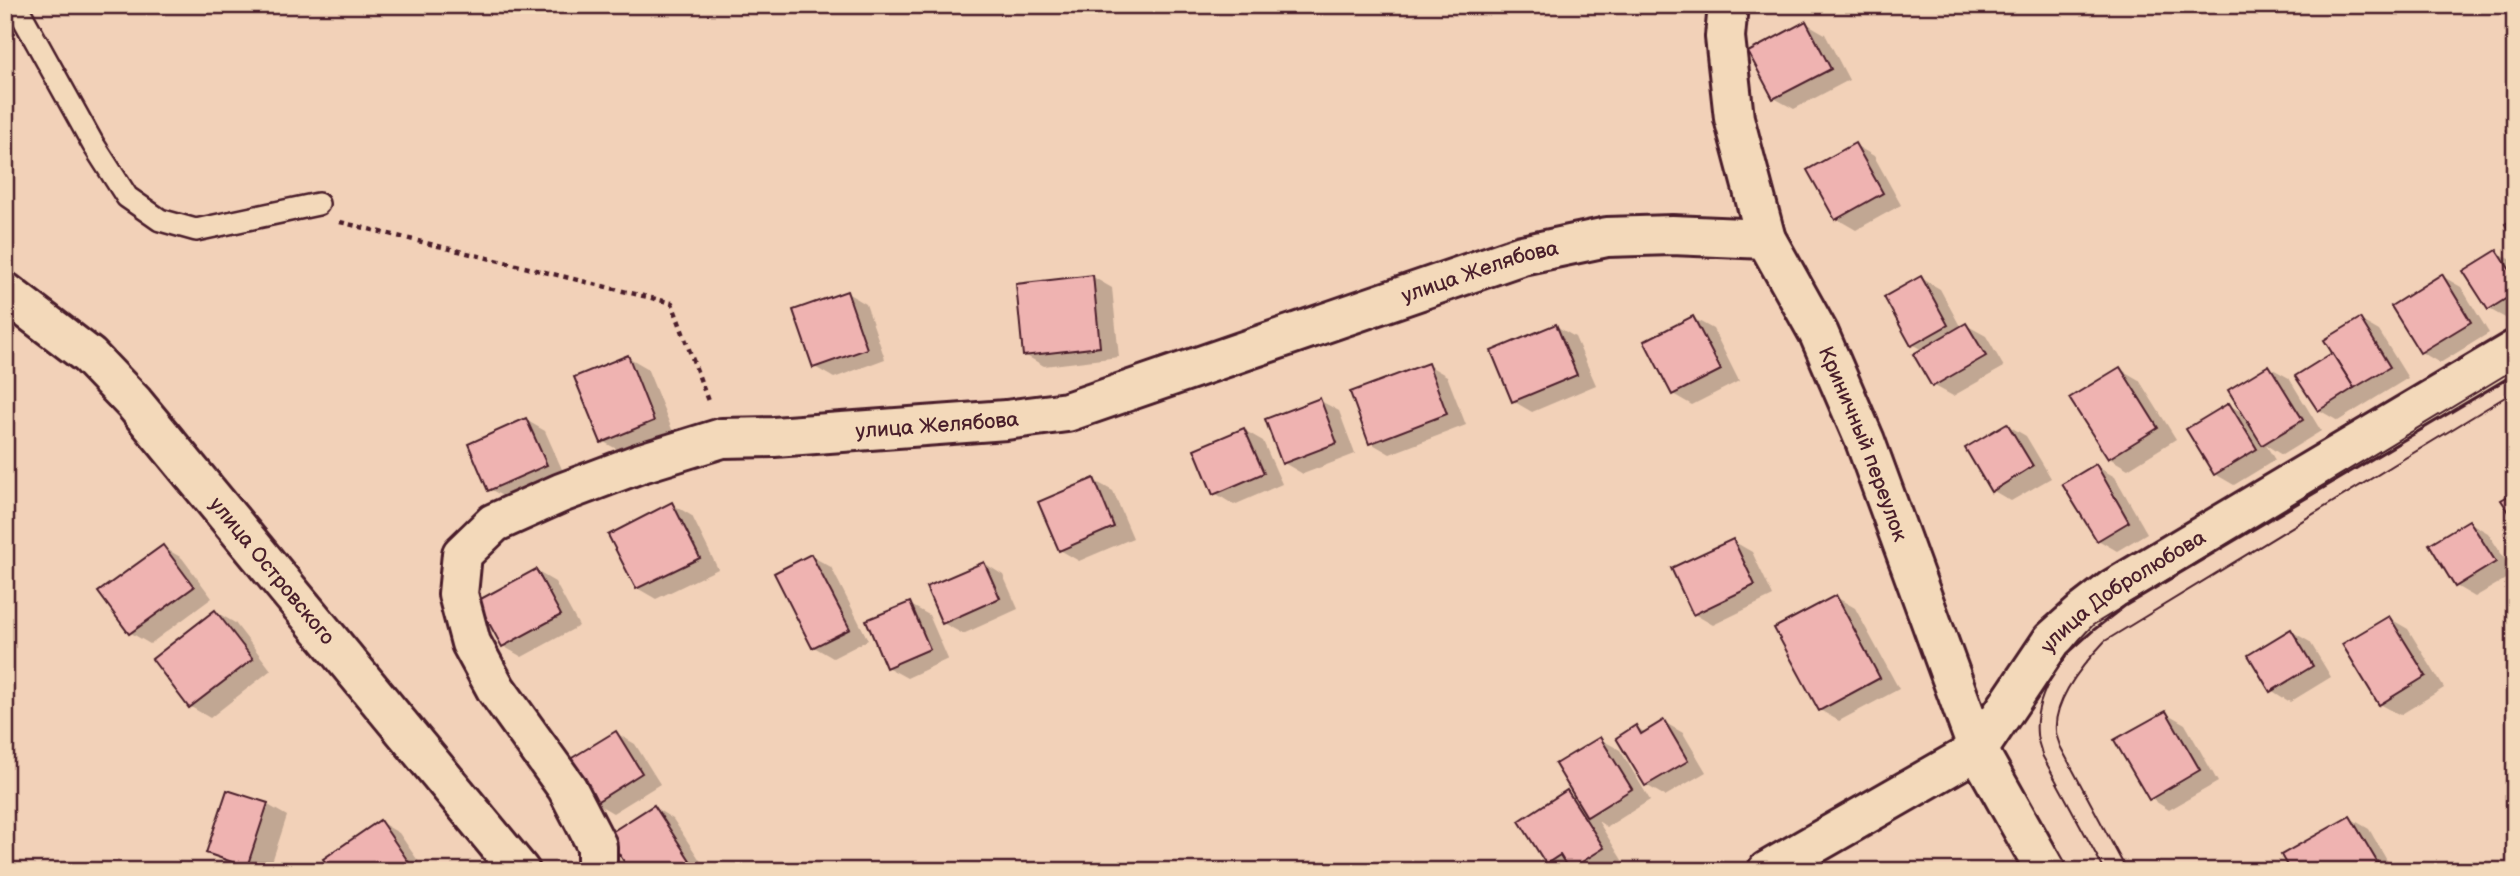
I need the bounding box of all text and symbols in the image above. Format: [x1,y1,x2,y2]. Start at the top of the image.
street label: улица Желябова [1398,236,1561,309]
street label: Криничный переулок [1813,343,1913,545]
street label: улица Желябова [855,406,1021,444]
street label: улица Островского [204,492,340,650]
street label: улица Добролюбова [2035,525,2211,658]

